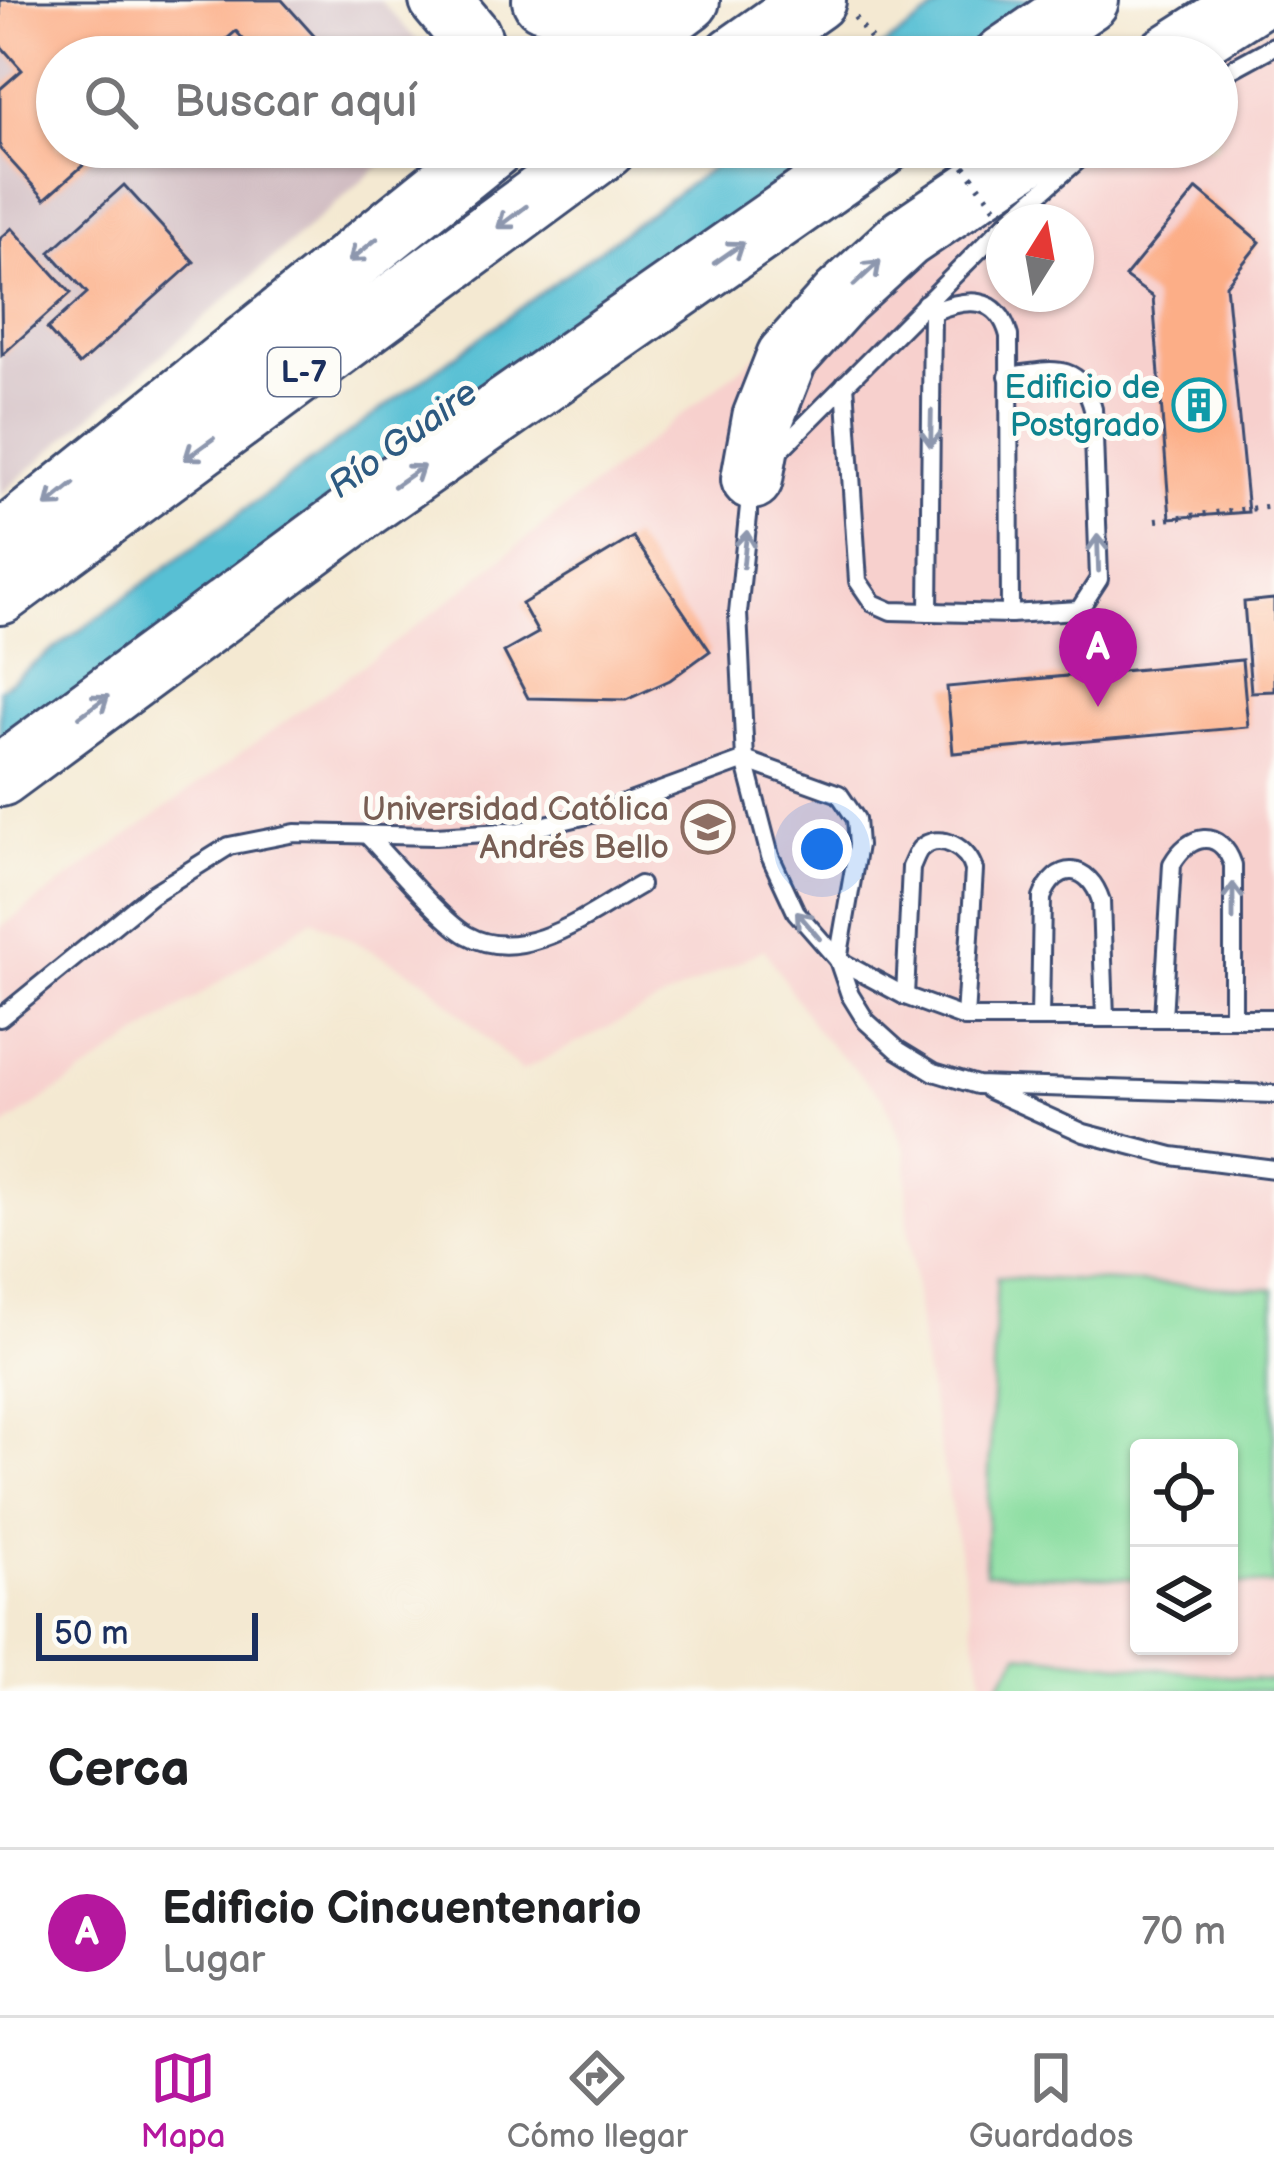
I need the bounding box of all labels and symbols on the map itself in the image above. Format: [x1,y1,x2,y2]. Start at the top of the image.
one-way arrow [497,203,529,229]
north arrow [986,204,1094,312]
one-way arrow [348,236,380,263]
one-way arrow [712,241,745,266]
one-way arrow [851,260,881,287]
road number: L-7 [268,348,340,396]
place label: Edificio de Postgrado [1004,368,1160,446]
water label: Río Guaire [321,372,486,508]
building icon: Edificio de Postgrado [1171,377,1227,433]
one-way arrow [920,409,942,448]
one-way arrow [183,435,216,461]
one-way arrow [392,464,425,489]
one-way arrow [45,481,76,508]
one-way arrow [734,530,757,569]
one-way arrow [1087,534,1110,573]
pin: A [1059,608,1137,707]
one-way arrow [77,693,110,719]
place label: Universidad Católica Andrés Bello [362,790,669,868]
school or university icon: Universidad Católica Andrés Bello [680,799,736,855]
your location [792,819,852,879]
one-way arrow [1222,882,1244,921]
one-way arrow [795,910,823,941]
scale bar [36,1607,258,1660]

